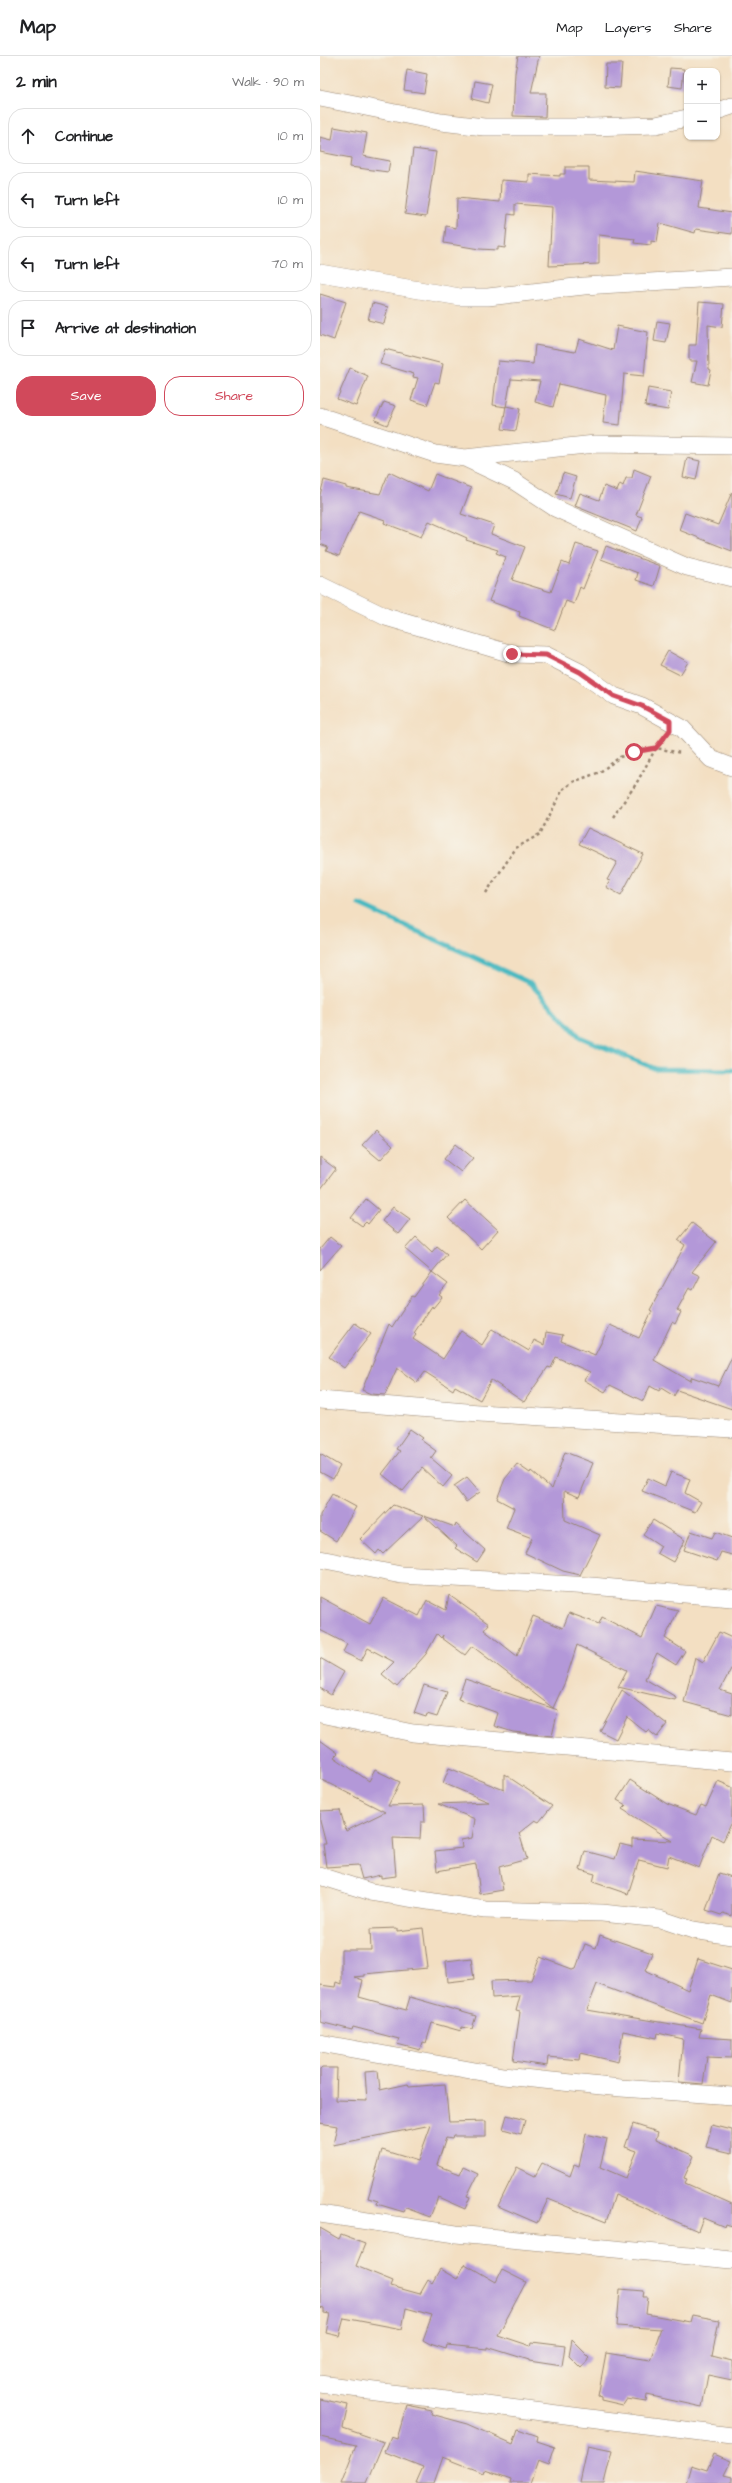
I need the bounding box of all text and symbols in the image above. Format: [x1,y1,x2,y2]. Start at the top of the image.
text: Map [20,14,56,41]
text: Map [556,18,583,38]
text: Layers [605,18,652,38]
text: Share [674,18,712,38]
map controls [684,68,720,140]
button: + [684,68,720,104]
text: 2 min [16,70,57,94]
text: Walk · 90 m [232,73,304,91]
button: − [684,104,720,140]
icon: ahead [17,125,39,147]
text: Continue [55,126,113,147]
text: 10 m [278,127,303,145]
icon: left [17,189,39,211]
text: Turn left [55,190,119,211]
text: 10 m [278,191,303,209]
icon: left [17,253,39,275]
text: Turn left [55,254,119,275]
text: 70 m [271,255,303,273]
icon: arrive [17,317,39,339]
text: Arrive at destination [55,318,196,339]
button: Save [16,376,156,416]
button: Share [164,376,304,416]
route end [503,645,521,663]
route start [625,743,643,761]

